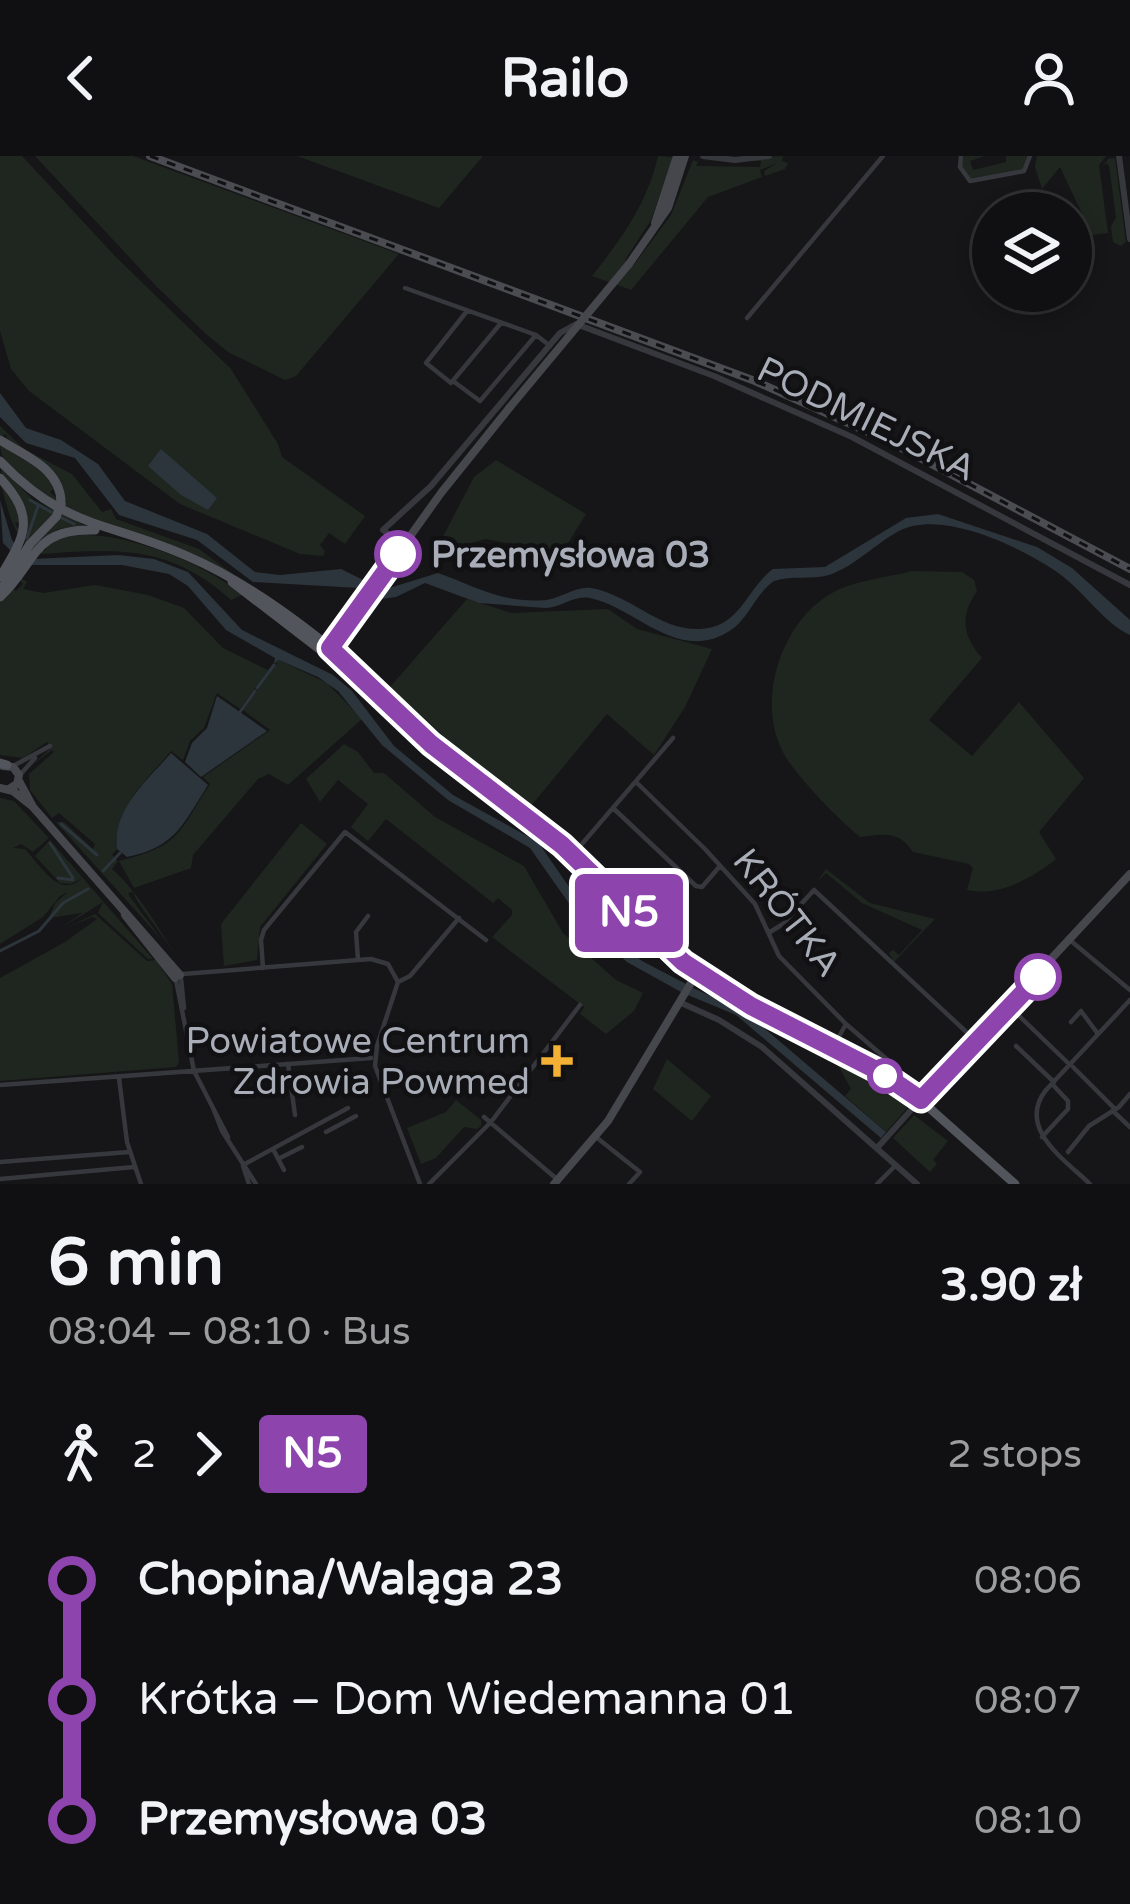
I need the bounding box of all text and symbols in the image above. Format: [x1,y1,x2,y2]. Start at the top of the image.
icon: back [48,45,114,111]
icon: person [1016,45,1082,111]
text: Railo [501,46,629,111]
map controls [972,192,1092,312]
button: layers [972,192,1092,312]
street label: PODMIEJSKA [750,348,983,491]
marker: Przemysłowa 03 [376,532,420,576]
place label: Przemysłowa 03 [431,534,710,577]
street label: KRÓTKA [724,841,850,985]
line badge: N5 [575,874,683,952]
text: N5 [599,887,659,938]
unlabelled marker [1016,955,1060,999]
place label: Powiatowe Centrum Zdrowia Powmed [185,1020,530,1104]
marker: Powiatowe Centrum Zdrowia Powmed [541,1045,573,1077]
unlabelled marker [869,1060,901,1092]
text: 6 min [48,1223,224,1303]
text: 3.90 zł [940,1259,1082,1313]
text: 08:04 – 08:10 · Bus [48,1308,411,1355]
icon: walk [48,1421,114,1487]
icon: forward [175,1421,241,1487]
text: N5 [283,1428,343,1479]
text: 2 [132,1431,157,1478]
text: 2 stops [947,1431,1082,1478]
text: Chopina/Waląga 23 [138,1553,563,1607]
text: 08:06 [974,1557,1082,1604]
text: Krótka – Dom Wiedemanna 01 [138,1673,796,1727]
text: 08:07 [974,1677,1082,1724]
text: Przemysłowa 03 [138,1793,487,1847]
text: 08:10 [974,1797,1082,1844]

